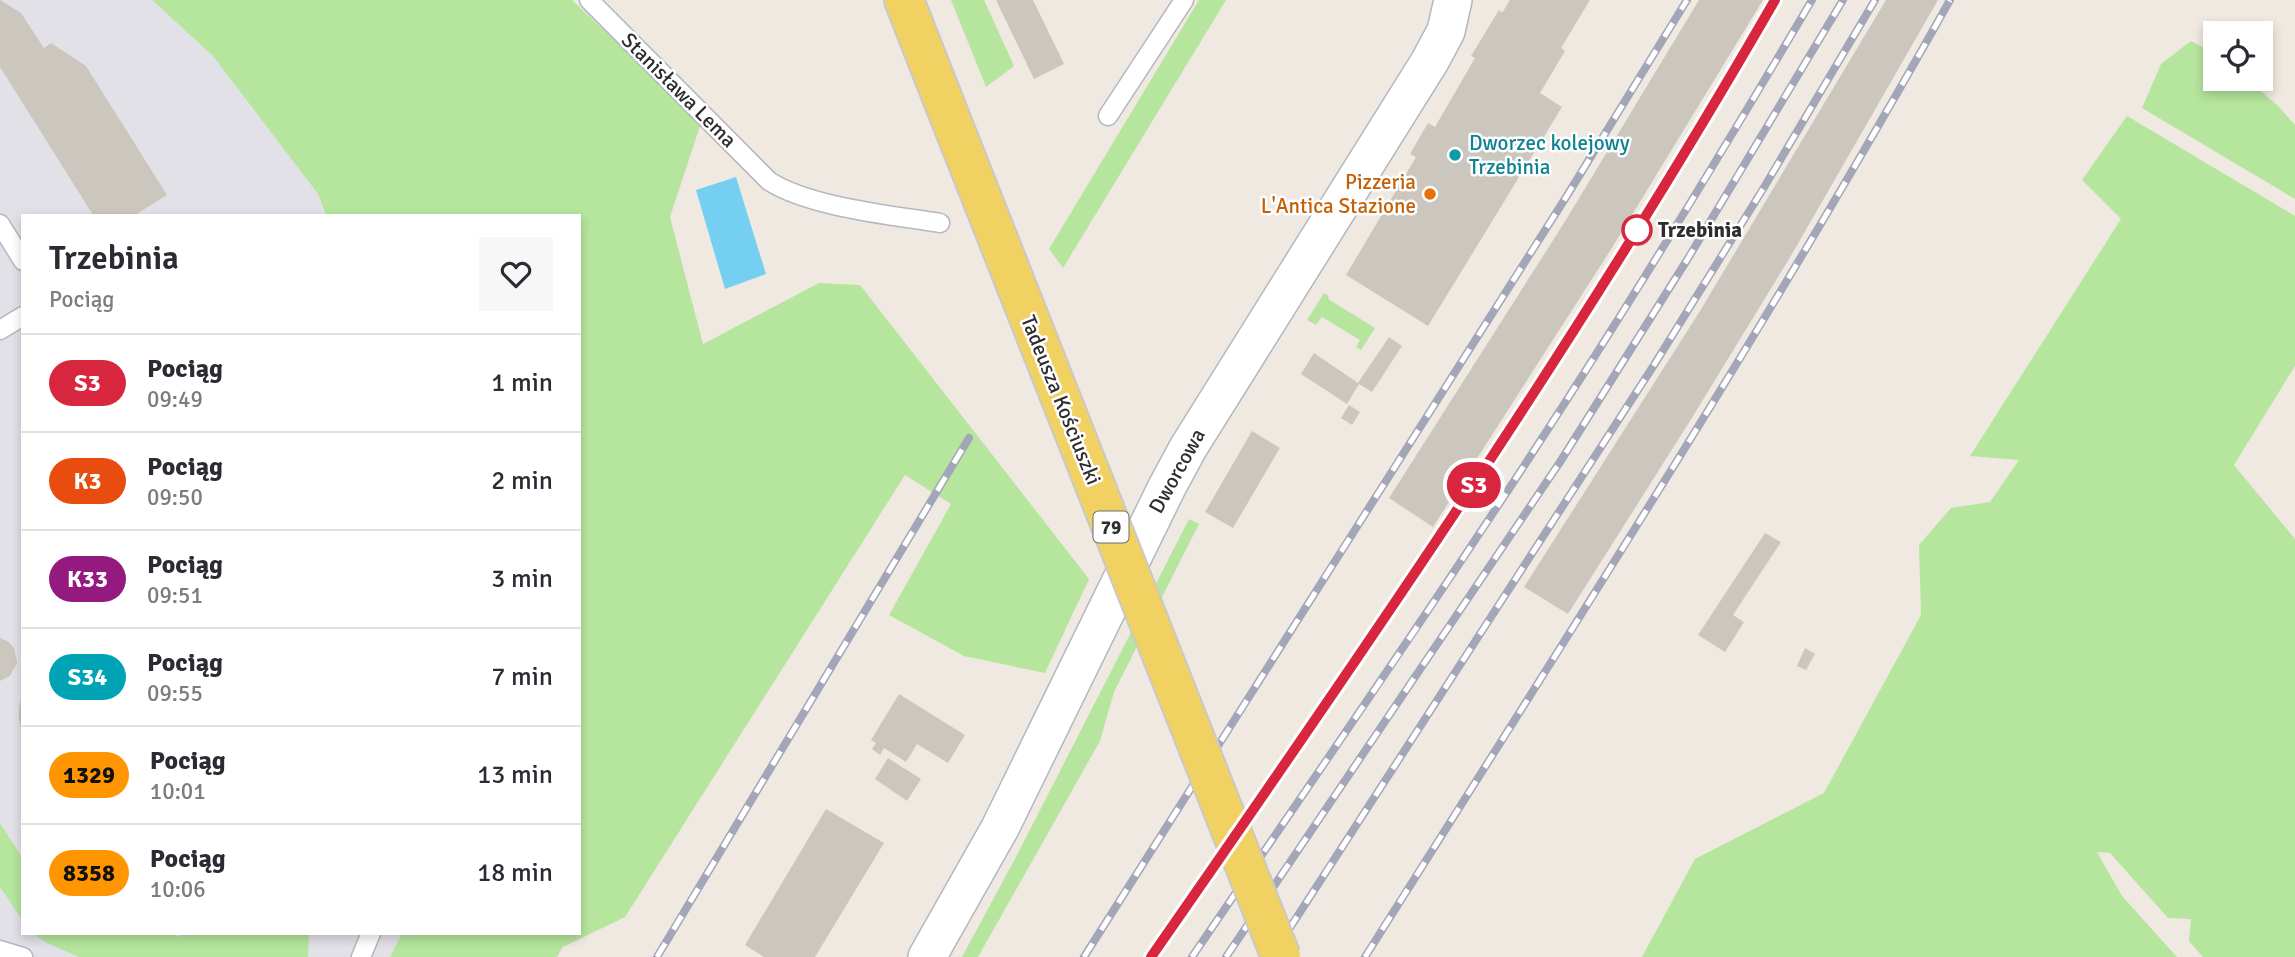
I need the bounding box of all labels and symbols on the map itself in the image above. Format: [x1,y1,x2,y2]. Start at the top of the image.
street label: Stanisława Lema [616,27,742,153]
place label: Dworzec kolejowy Trzebinia [1469,130,1630,180]
marker: Dworzec kolejowy Trzebinia [1447,147,1463,163]
place label: Pizzeria L'Antica Stazione [1261,169,1416,219]
marker: Pizzeria L'Antica Stazione [1422,186,1438,202]
marker: Trzebinia [1622,215,1652,245]
place label: Trzebinia [1658,217,1742,243]
street label: Tadeusza Kościuszki [1015,311,1107,489]
street label: Dworcowa [1143,424,1211,518]
line badge: S3 [1442,462,1506,508]
road number: 79 [1094,512,1128,542]

